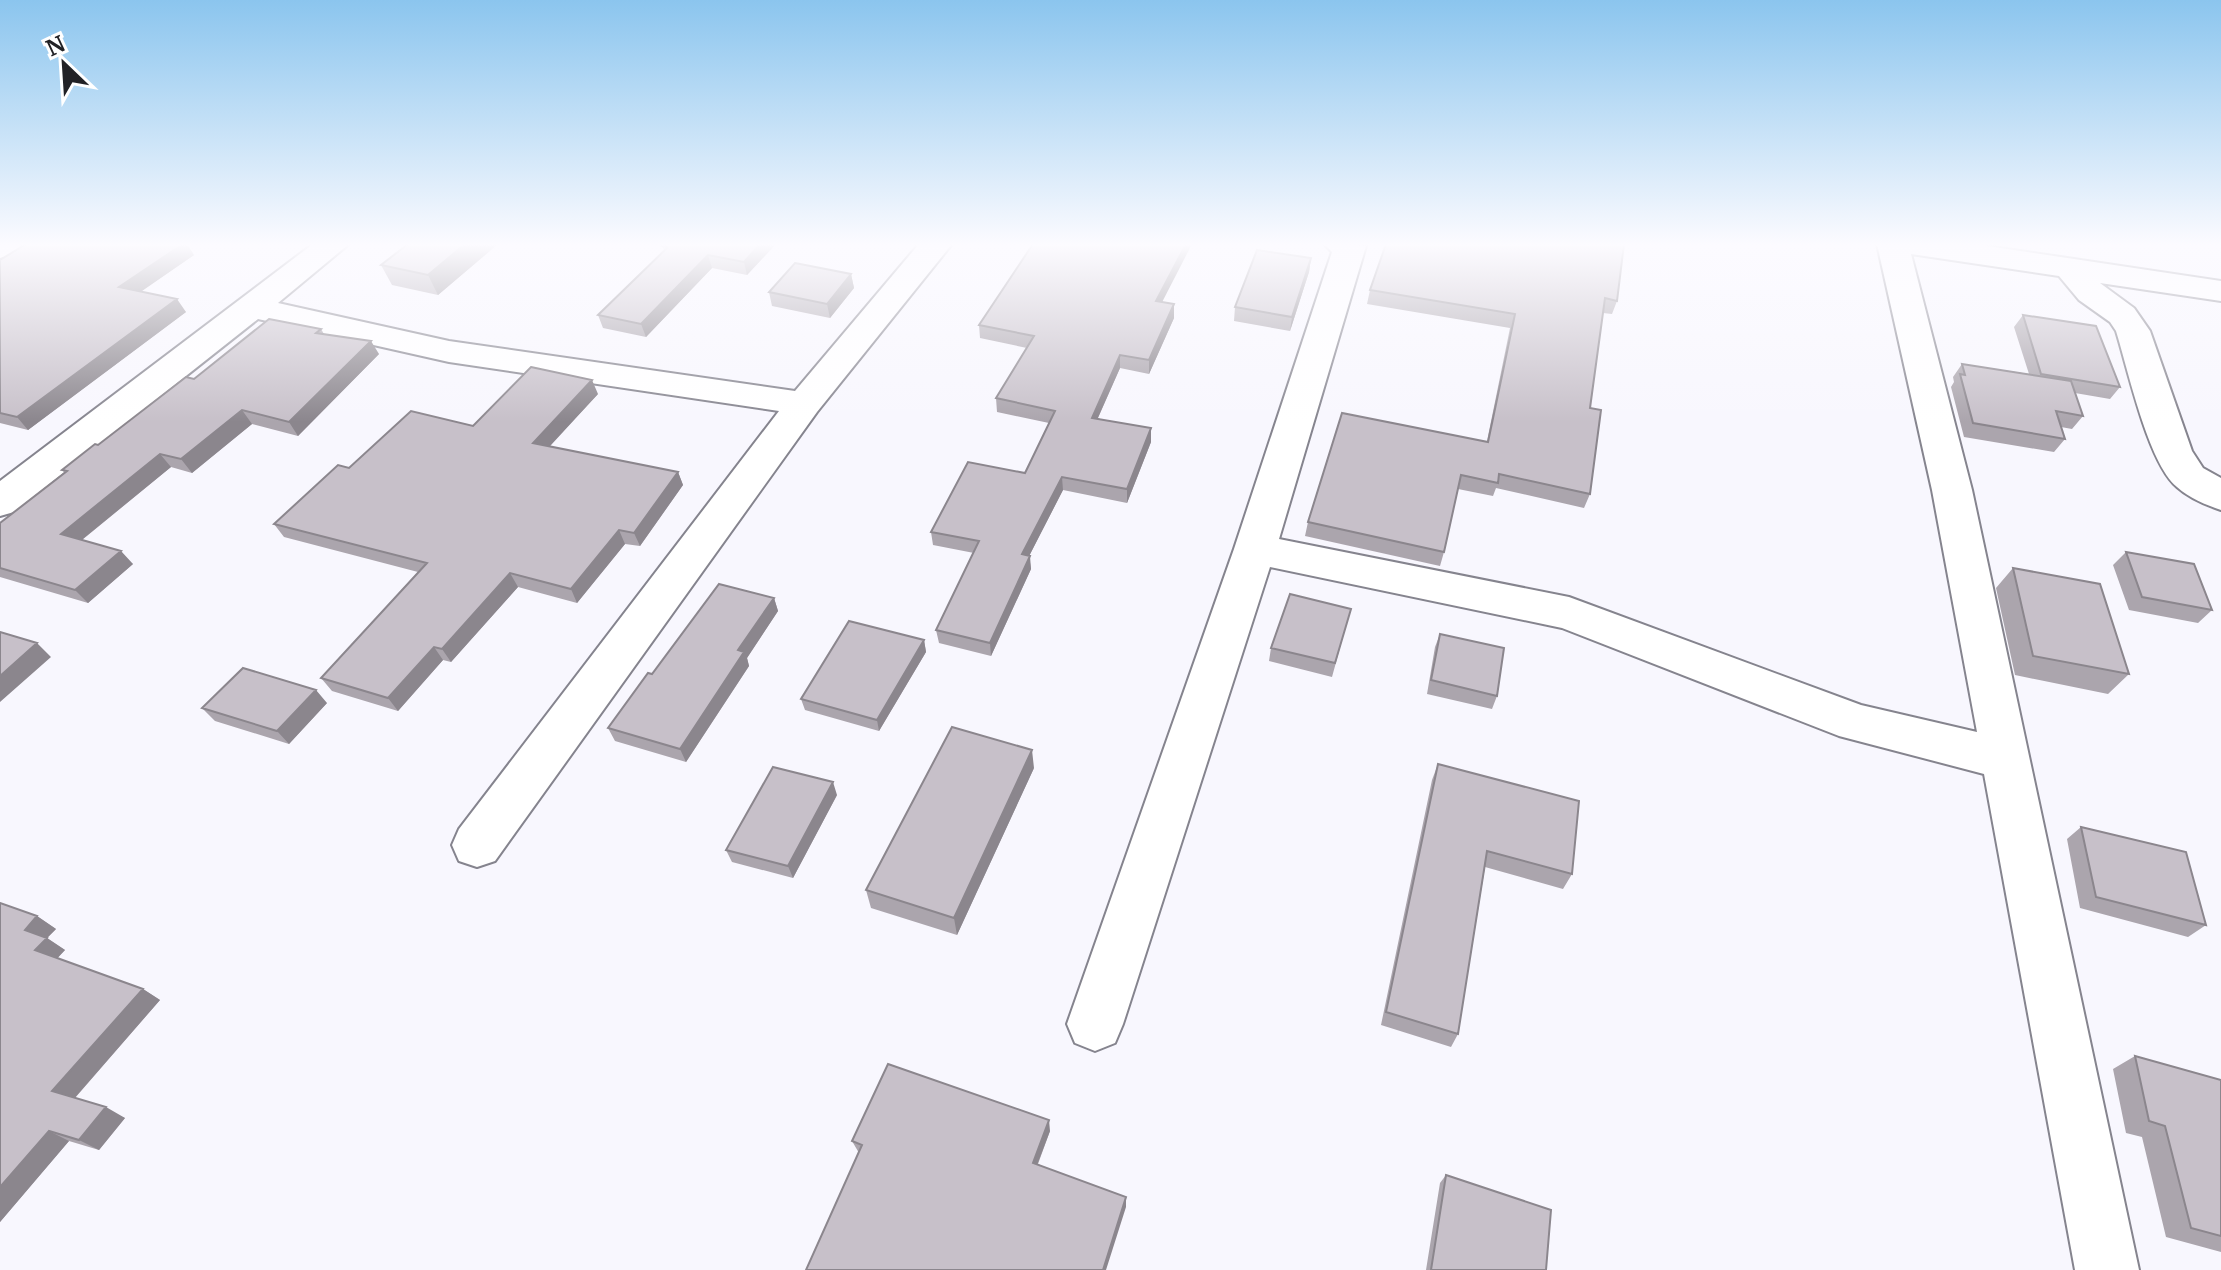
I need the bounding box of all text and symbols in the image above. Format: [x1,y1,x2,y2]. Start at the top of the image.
north arrow [24,24,104,104]
text: N [42,29,70,62]

